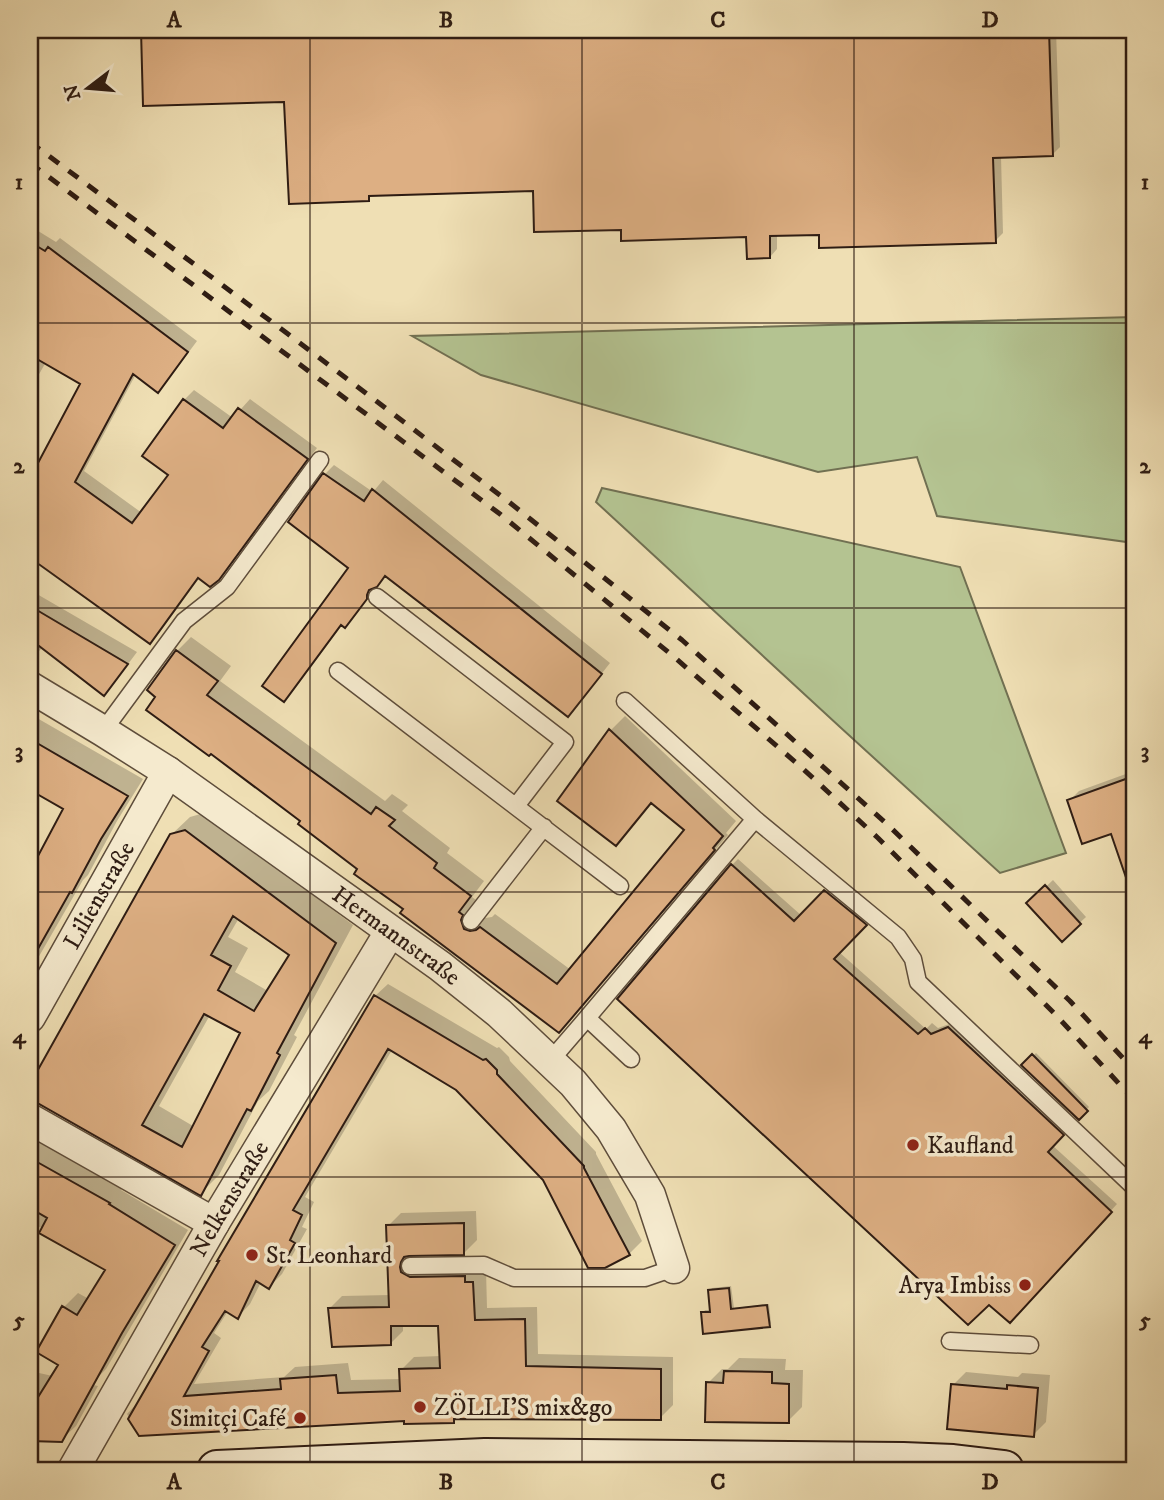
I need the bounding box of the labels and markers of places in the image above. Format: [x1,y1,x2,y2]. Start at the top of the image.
place label: Kaufland [927,1131,1014,1161]
marker: Kaufland [905,1137,921,1153]
place label: St. Leonhard [266,1241,392,1271]
marker: St. Leonhard [244,1247,260,1263]
place label: Arya Imbiss [899,1271,1011,1301]
marker: Arya Imbiss [1017,1277,1033,1293]
place label: ZÖLLI'S mix&go [434,1393,612,1423]
marker: ZÖLLI'S mix&go [412,1399,428,1415]
place label: Simitçi Café [170,1404,286,1434]
marker: Simitçi Café [292,1410,308,1426]

